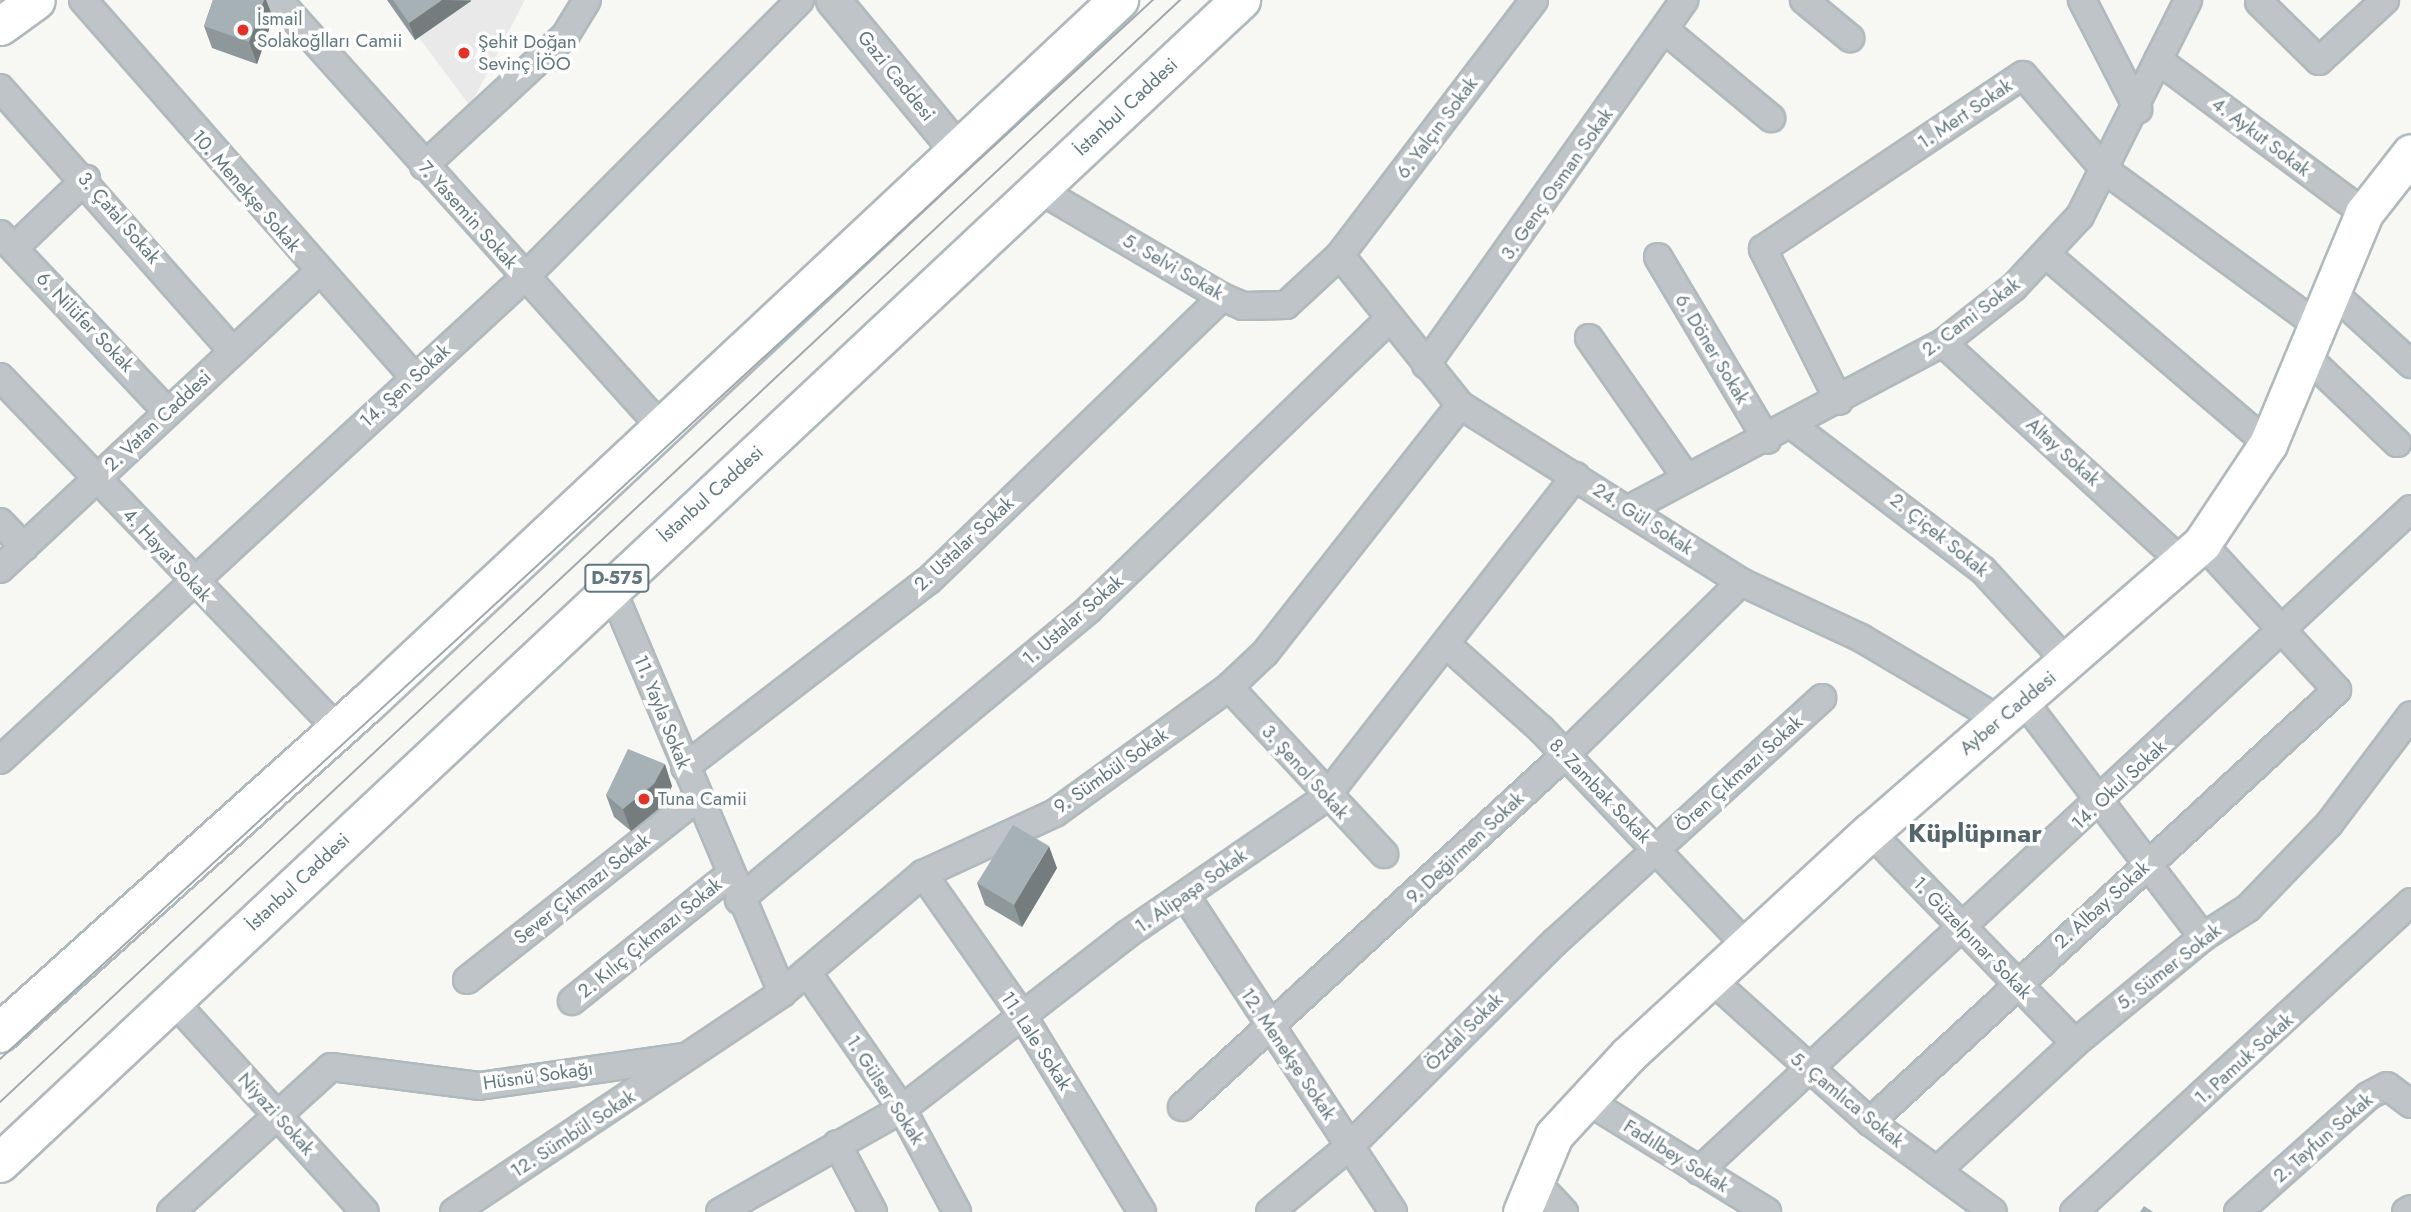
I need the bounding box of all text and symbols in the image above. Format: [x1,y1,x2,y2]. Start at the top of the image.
place label: İsmail Solakoğlları Camii [257,8,402,52]
marker: İsmail Solakoğlları Camii [235,22,251,38]
street label: Gazi Caddesi [853,26,939,126]
place label: Şehit Doğan Sevinç İÖO [478,31,577,75]
marker: Şehit Doğan Sevinç İÖO [456,45,472,61]
street label: İstanbul Caddesi [1070,53,1182,161]
street label: 6. Yalçın Sokak [1391,73,1483,183]
street label: 1. Mert Sokak [1914,74,2016,154]
street label: 4. Aykut Sokak [2207,93,2315,181]
street label: 3. Genç Osman Sokak [1496,104,1618,264]
street label: 10. Menekşe Sokak [187,125,305,257]
street label: 7. Yasemin Sokak [414,157,522,273]
street label: 3. Çatal Sokak [73,167,165,269]
street label: 5. Selvi Sokak [1119,229,1227,305]
street label: 6. Nilüfer Sokak [31,267,139,377]
street label: 2. Cami Sokak [1918,273,2024,361]
street label: 6. Döner Sokak [1670,290,1754,408]
street label: 14. Şen Sokak [355,340,455,432]
street label: 2. Vatan Caddesi [100,366,216,476]
street label: Altay Sokak [2021,413,2105,491]
street label: İstanbul Caddesi [654,441,768,547]
street label: 24. Gül Sokak [1589,478,1697,560]
street label: 2. Çiçek Sokak [1885,488,1993,582]
street label: 2. Ustalar Sokak [909,492,1019,596]
street label: 4. Hayat Sokak [118,504,216,606]
road number: D-575 [584,564,650,592]
street label: 1. Ustalar Sokak [1018,570,1128,670]
street label: 11. Yayla Sokak [629,652,695,772]
street label: Ayber Caddesi [1955,666,2061,760]
street label: Ören Çıkmazı Sokak [1671,711,1807,837]
street label: 3. Şenol Sokak [1257,720,1353,824]
street label: 9. Sümbül Sokak [1050,723,1172,819]
street label: 8. Zambak Sokak [1544,734,1656,848]
street label: 14. Okul Sokak [2067,735,2171,835]
place label: Tuna Camii [658,788,747,810]
street label: 9. Değirmen Sokak [1401,788,1529,908]
marker: Tuna Camii [636,791,652,807]
district label: Küplüpınar [1908,818,2042,850]
street label: İstanbul Caddesi [242,828,354,936]
street label: Sever Çıkmazı Sokak [509,829,655,949]
street label: 1. Alipaşa Sokak [1131,844,1251,938]
street label: 2. Albay Sokak [2050,856,2154,954]
street label: 1. Güzelpınar Sokak [1908,872,2036,1004]
street label: 2. Kılıç Çıkmazı Sokak [574,873,726,1003]
street label: 5. Sümer Sokak [2112,919,2226,1015]
street label: 12. Menekşe Sokak [1236,984,1340,1124]
street label: 11. Lale Sokak [996,988,1076,1094]
street label: Özdal Sokak [1420,988,1508,1076]
street label: 1. Pamuk Sokak [2190,1009,2298,1109]
street label: 1. Gülser Sokak [841,1031,929,1149]
street label: 5. Çamlıca Sokak [1786,1047,1908,1153]
street label: Hüsnü Sokağı [481,1057,595,1095]
street label: Niyazi Sokak [233,1068,319,1160]
street label: 12. Sümbül Sokak [507,1085,639,1183]
street label: 2. Tayfun Sokak [2269,1089,2377,1187]
street label: Fadılbey Sokak [1619,1115,1733,1197]

